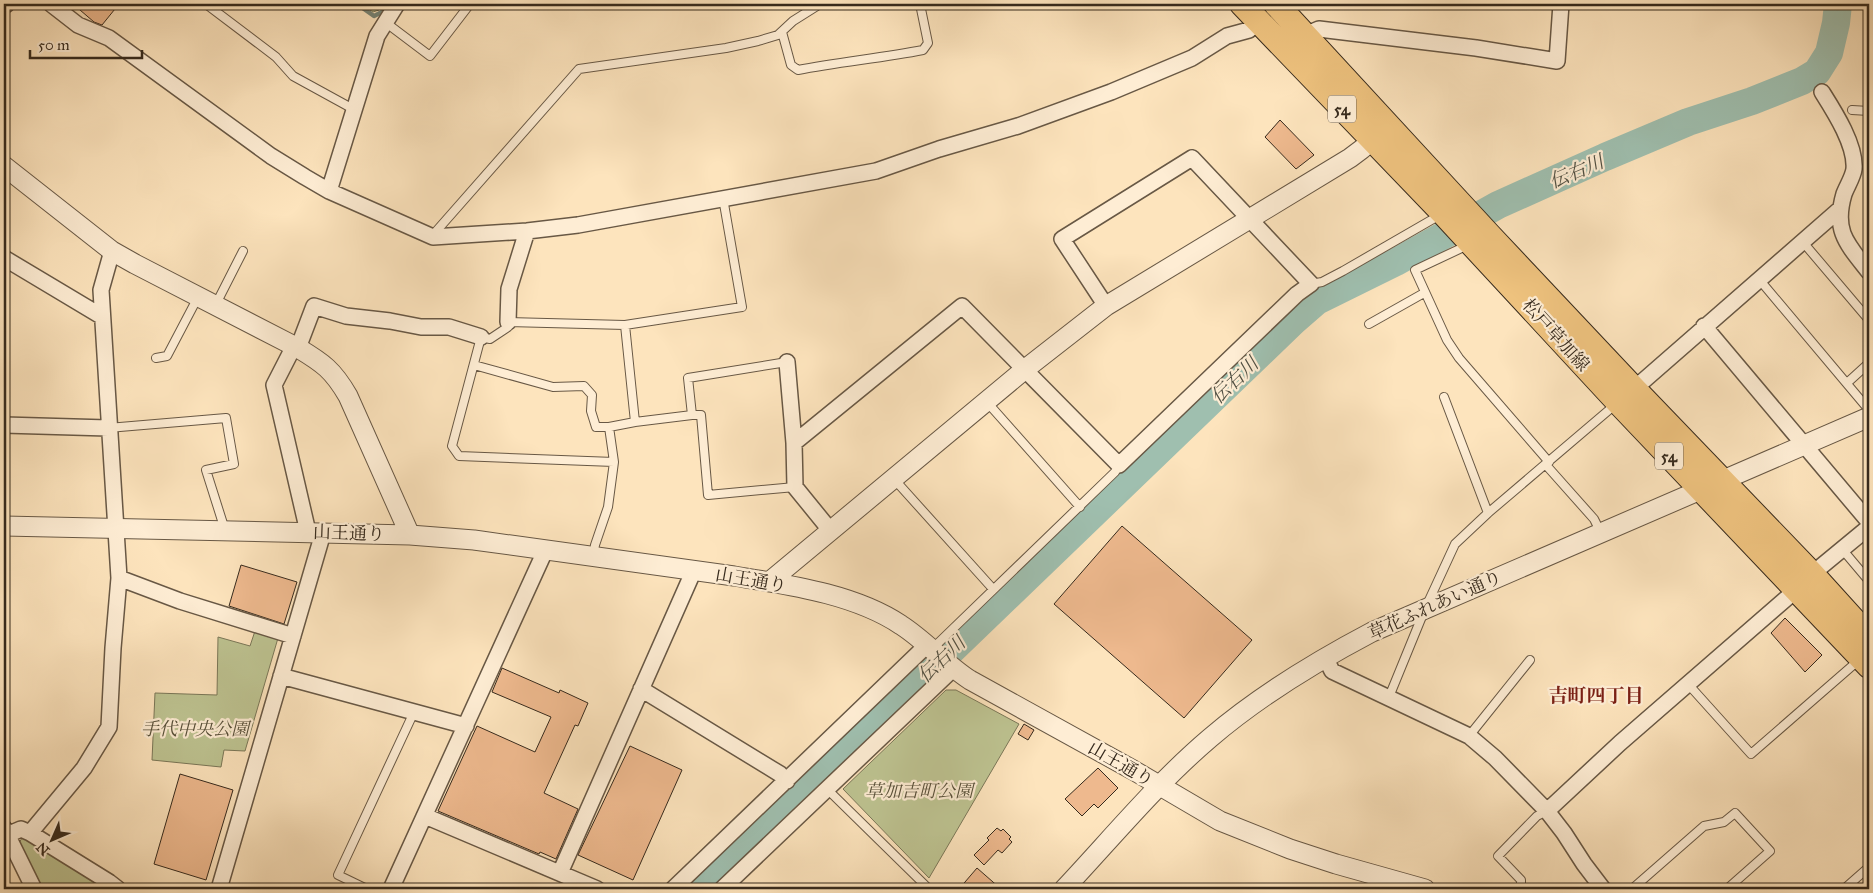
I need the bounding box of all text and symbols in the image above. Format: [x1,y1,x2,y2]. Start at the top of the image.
scale bar [30,28,142,60]
text: 50 m [38,36,70,54]
road number: 54 [1328,96,1356,122]
water label: 伝右川 [1545,149,1609,193]
street label: 松戸草加線 [1518,294,1594,376]
water label: 伝右川 [1206,351,1264,408]
road number: 54 [1655,442,1683,470]
street label: 山王通り [313,521,385,545]
street label: 山王通り [714,563,788,597]
street label: 草花ふれあい通り [1365,566,1505,644]
water label: 伝右川 [913,630,971,687]
district label: 吉町四丁目 [1548,684,1644,707]
park label: 手代中央公園 [141,718,252,740]
street label: 山王通り [1084,736,1158,792]
park label: 草加吉町公園 [865,780,976,802]
north arrow [28,816,78,866]
text: N [33,839,53,859]

